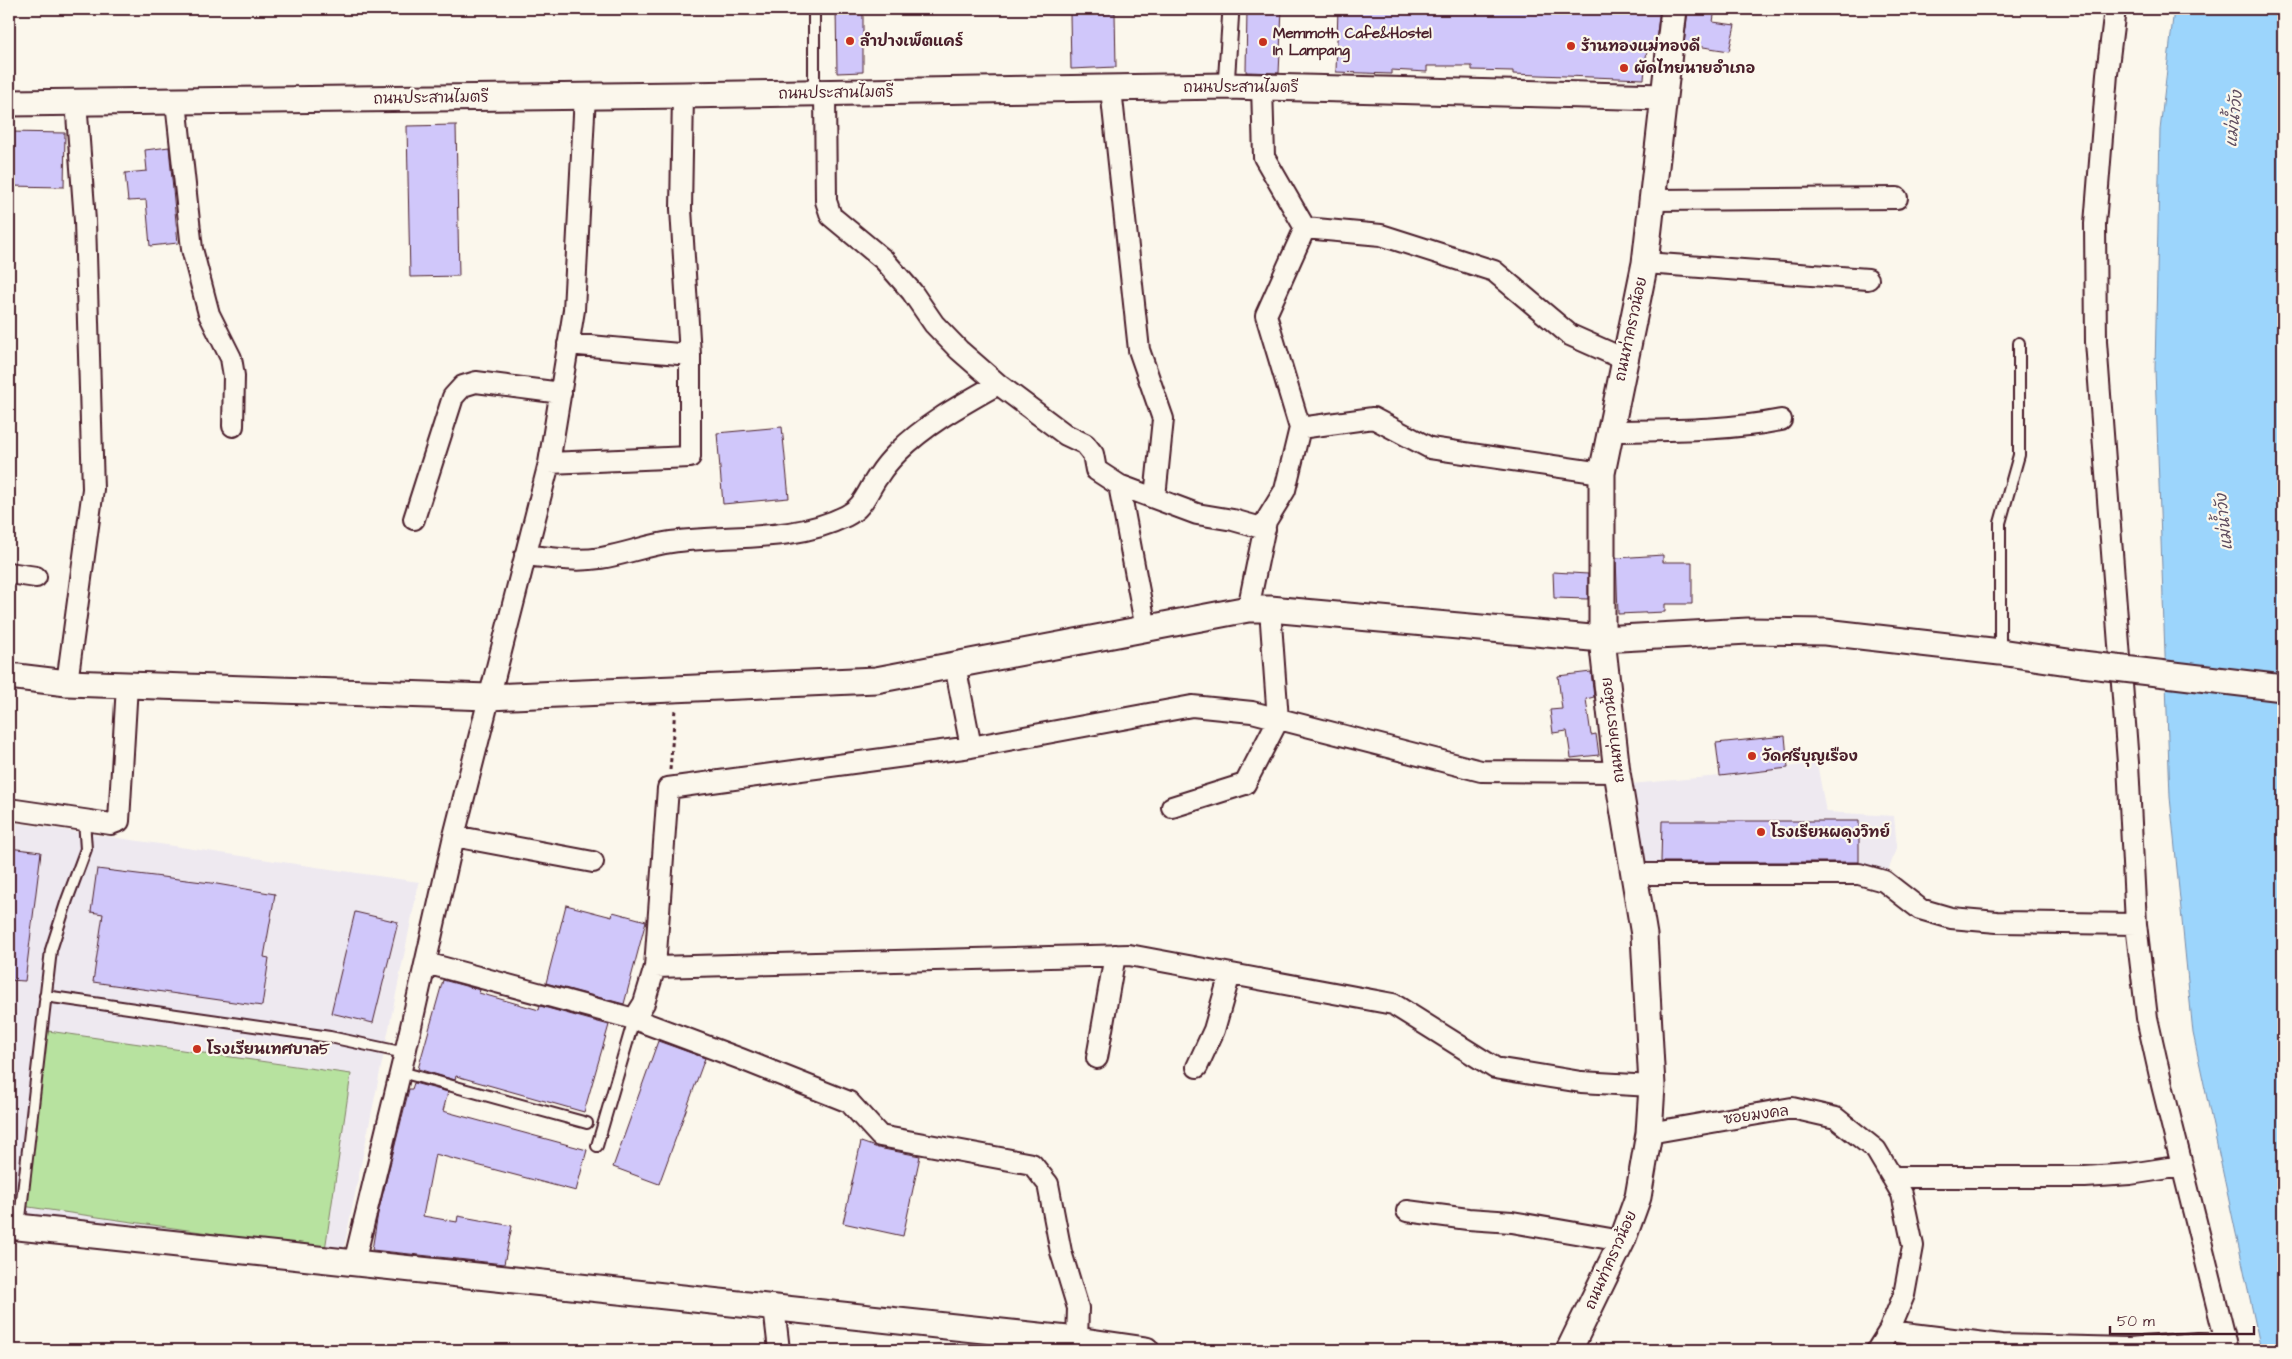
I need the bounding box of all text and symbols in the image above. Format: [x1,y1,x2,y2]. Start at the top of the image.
place label: Memmoth Cafe&Hostel In Lampang [1273,23,1432,63]
place label: ลำปางเพ็ตแคร์ [860,31,963,52]
marker: ลำปางเพ็ตแคร์ [844,35,856,47]
marker: Memmoth Cafe&Hostel In Lampang [1257,36,1269,48]
place label: ร้านทองแม่ทองดี [1581,36,1700,57]
marker: ร้านทองแม่ทองดี [1565,40,1577,52]
place label: ผัดไทยนายอำเภอ [1634,58,1755,79]
marker: ผัดไทยนายอำเภอ [1618,62,1630,74]
street label: ถนนประสานไมตรี [1183,77,1299,98]
street label: ถนนประสานไมตรี [778,81,894,105]
street label: ถนนประสานไมตรี [373,86,489,110]
water label: แม่น้ำวัง [2216,87,2248,148]
street label: ถนนท่าคราวน้อย [1610,275,1652,383]
water label: แม่น้ำวัง [2206,491,2238,552]
street label: ถนนท่าคราวน้อย [1596,676,1630,784]
place label: วัดศรีบุญเรือง [1762,746,1858,767]
marker: วัดศรีบุญเรือง [1746,750,1758,762]
place label: โรงเรียนผดุงวิทย์ [1770,822,1890,843]
marker: โรงเรียนผดุงวิทย์ [1755,826,1767,838]
place label: โรงเรียนเทศบาล5 [206,1039,330,1060]
marker: โรงเรียนเทศบาล5 [191,1043,203,1055]
street label: ซอยมงคล [1722,1100,1790,1130]
street label: ถนนท่าคราวน้อย [1580,1207,1642,1313]
scale bar [2110,1304,2253,1336]
text: 50 m [2117,1311,2155,1332]

